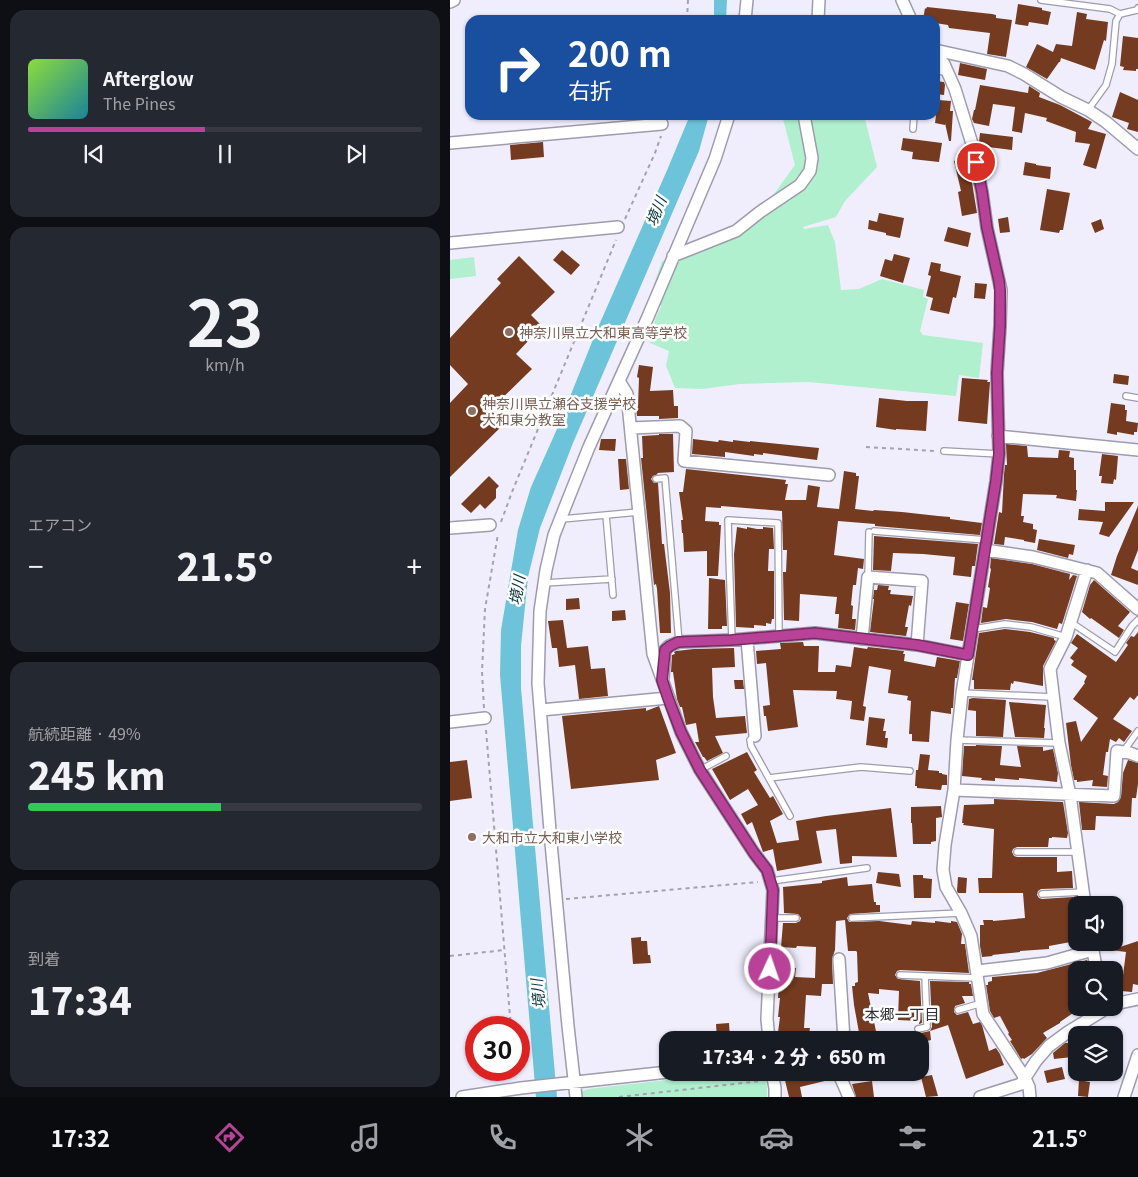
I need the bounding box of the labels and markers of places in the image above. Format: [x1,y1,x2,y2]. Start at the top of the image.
pin [955,141,997,183]
place label: 神奈川県立大和東高等学校 [519,322,687,342]
marker: 神奈川県立大和東高等学校 [503,326,515,338]
place label: 神奈川県立瀬谷支援学校 大和東分教室 [482,393,636,429]
marker: 神奈川県立瀬谷支援学校 大和東分教室 [466,405,478,417]
place label: 大和市立大和東小学校 [482,827,622,847]
marker: 大和市立大和東小学校 [466,831,478,843]

